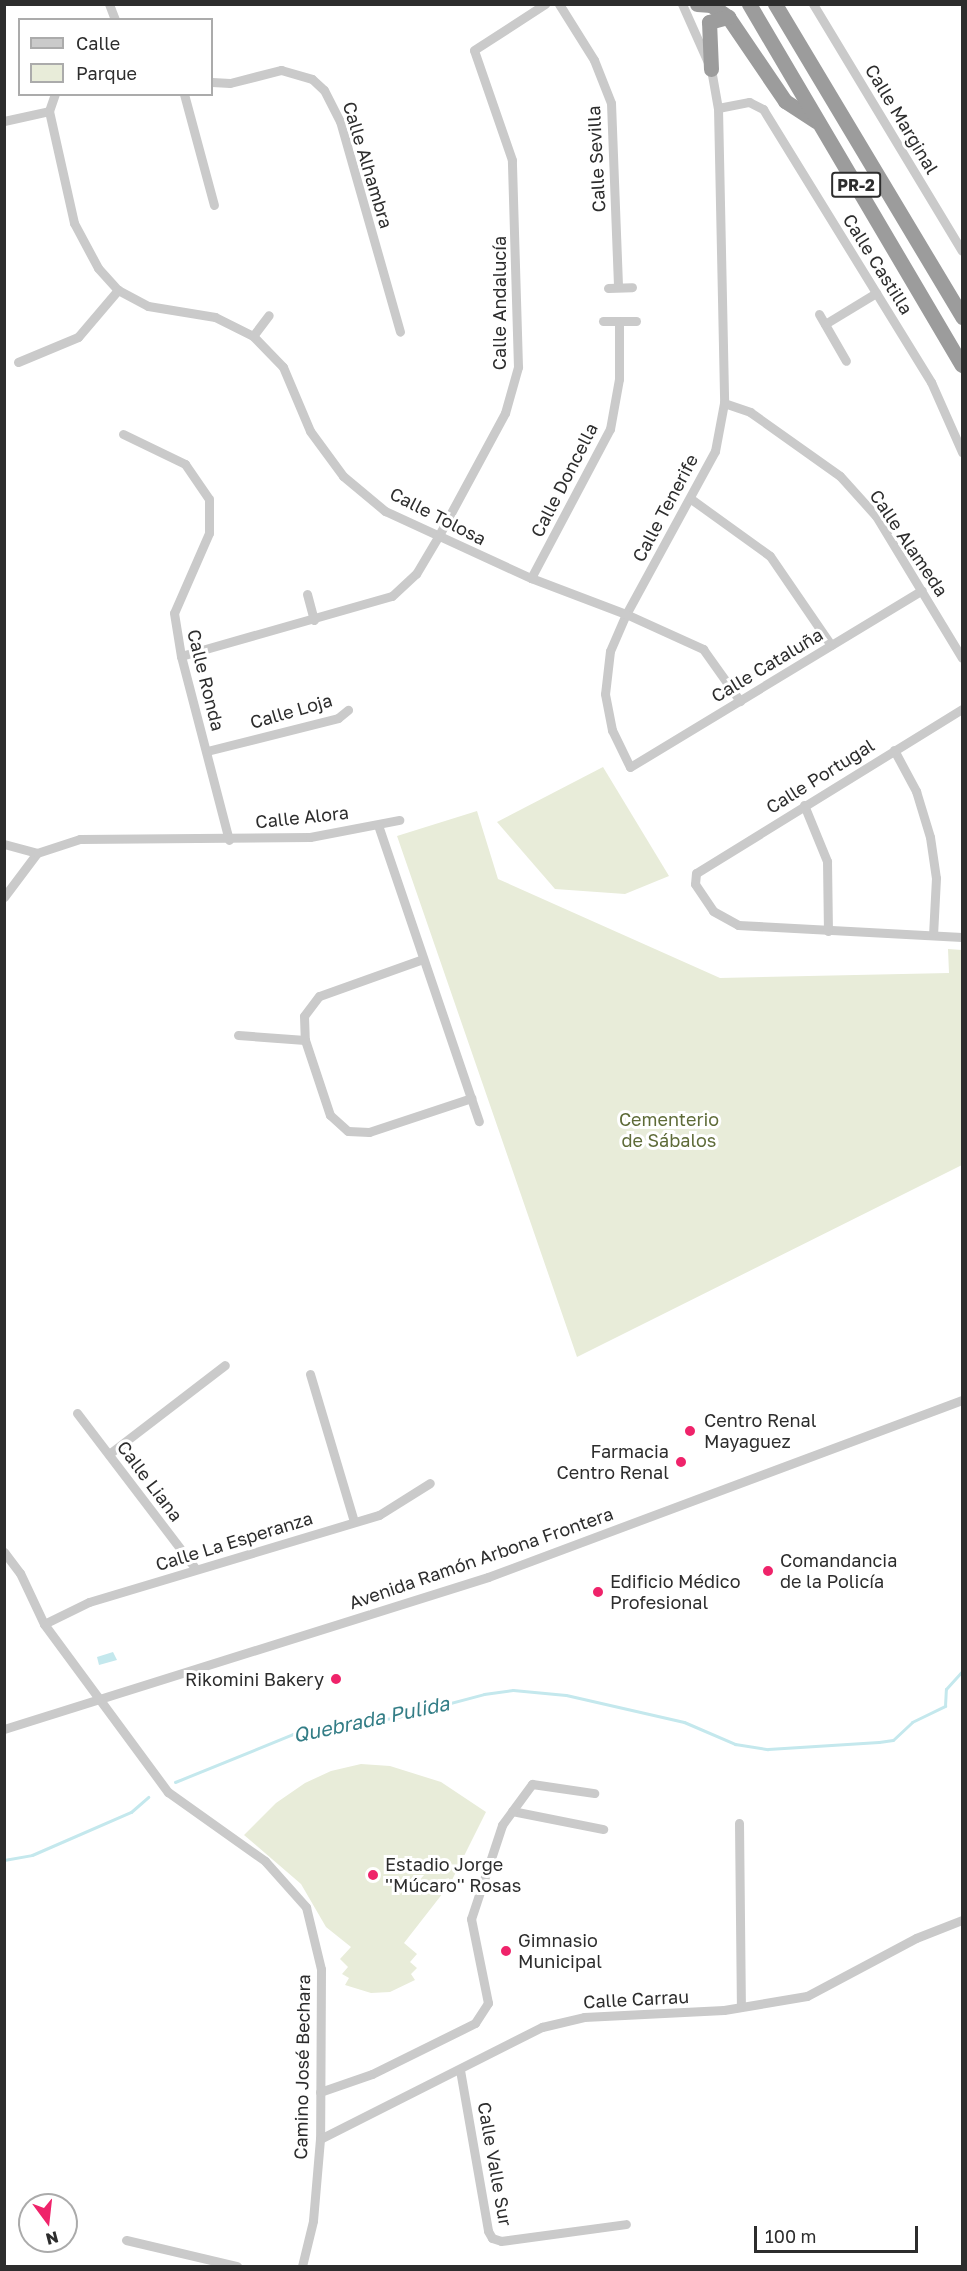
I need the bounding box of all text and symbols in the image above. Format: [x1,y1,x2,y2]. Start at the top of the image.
legend [18,18,213,96]
text: Calle [76,32,120,54]
street label: Calle Marginal [861,60,943,178]
text: Parque [76,62,137,84]
street label: Calle Alhambra [338,99,398,231]
street label: Calle Sevilla [582,105,610,213]
road number: PR-2 [830,172,882,198]
street label: Calle Castilla [839,210,917,318]
street label: Calle Andalucía [488,236,510,370]
street label: Calle Doncella [526,419,602,541]
street label: Calle Tenerife [628,450,702,566]
street label: Calle Tolosa [386,483,490,549]
street label: Calle Alameda [865,486,953,600]
street label: Calle Cataluña [707,623,827,707]
street label: Calle Ronda [183,627,229,733]
street label: Calle Loja [247,689,335,733]
street label: Calle Portugal [762,734,878,818]
street label: Calle Alora [254,801,350,833]
park label: Cementerio de Sábalos [619,1109,719,1152]
place label: Centro Renal Mayaguez [704,1410,816,1452]
marker: Centro Renal Mayaguez [681,1422,699,1440]
street label: Calle Liana [113,1436,187,1526]
place label: Farmacia Centro Renal [557,1441,669,1484]
marker: Farmacia Centro Renal [674,1455,688,1469]
street label: Avenida Ramón Arbona Frontera [346,1503,616,1613]
street label: Calle La Esperanza [153,1507,315,1575]
place label: Comandancia de la Policía [780,1550,897,1592]
marker: Comandancia de la Policía [761,1564,775,1578]
place label: Edificio Médico Profesional [610,1571,740,1614]
marker: Edificio Médico Profesional [591,1585,605,1599]
place label: Rikomini Bakery [185,1668,324,1690]
marker: Rikomini Bakery [329,1672,343,1686]
water label: Quebrada Pulida [291,1691,451,1747]
place label: Estadio Jorge ''Múcaro'' Rosas [385,1854,521,1896]
marker: Estadio Jorge ''Múcaro'' Rosas [366,1868,380,1882]
place label: Gimnasio Municipal [518,1930,602,1972]
marker: Gimnasio Municipal [499,1944,513,1958]
street label: Camino José Bechara [290,1974,314,2160]
street label: Calle Carrau [582,1985,690,2013]
street label: Calle Valle Sur [473,2100,517,2228]
north arrow [18,2193,78,2253]
scale bar [757,2214,920,2252]
text: 100 m [765,2225,816,2247]
text: N [44,2227,61,2250]

